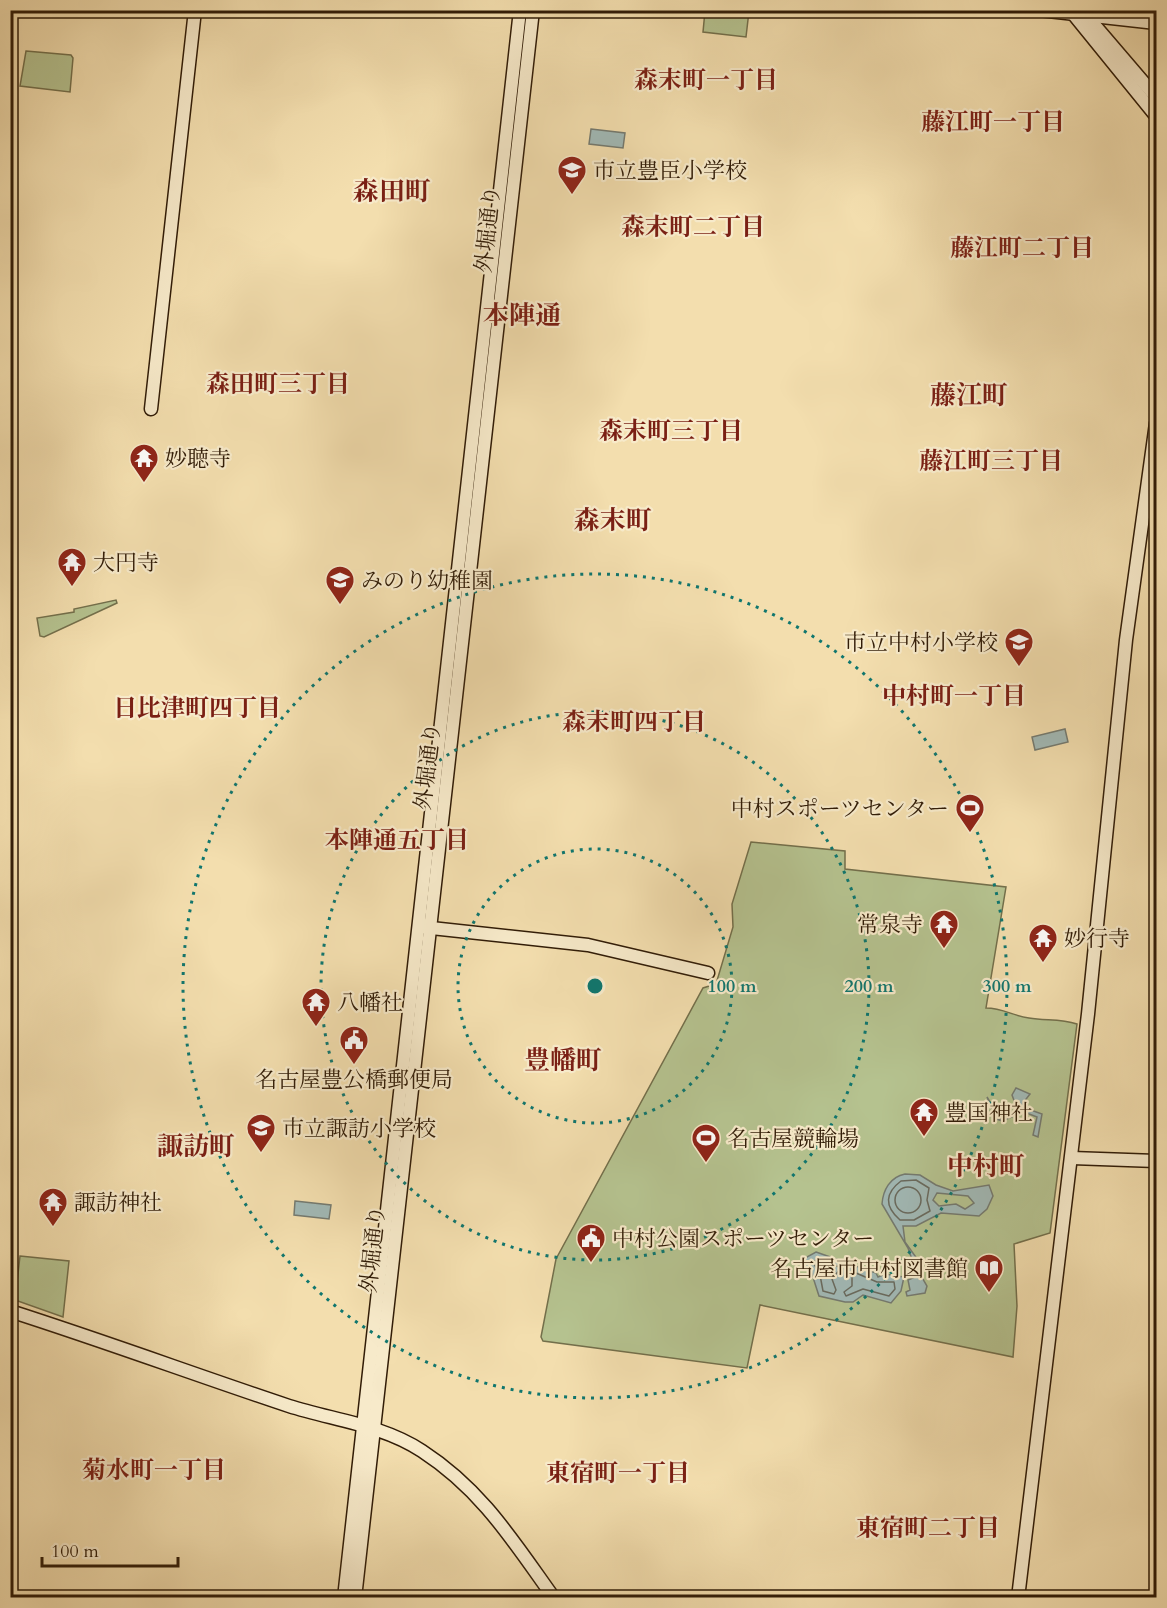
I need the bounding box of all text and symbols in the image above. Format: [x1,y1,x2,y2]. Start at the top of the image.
district label: 森末町一丁目 [634,64,778,97]
district label: 藤江町一丁目 [921,106,1065,139]
school or university icon: 市立豊臣小学校 [556,154,588,196]
place label: 市立豊臣小学校 [593,156,747,186]
district label: 森田町 [353,174,431,209]
street label: 外堀通り [468,184,508,274]
district label: 森末町二丁目 [621,211,765,244]
district label: 藤江町二丁目 [950,232,1094,265]
district label: 本陣通 [483,298,561,333]
district label: 森田町三丁目 [206,368,350,401]
district label: 藤江町 [930,378,1008,413]
district label: 森末町三丁目 [599,415,743,448]
temple icon: 妙聴寺 [128,442,160,484]
place label: 妙聴寺 [165,444,231,474]
district label: 藤江町三丁目 [919,445,1063,478]
district label: 森末町 [574,503,652,538]
temple icon: 大円寺 [56,546,88,588]
place label: 大円寺 [93,548,159,578]
school or university icon: みのり幼稚園 [324,564,356,606]
place label: みのり幼稚園 [361,566,493,596]
school or university icon: 市立中村小学校 [1003,626,1035,668]
place label: 市立中村小学校 [844,628,998,658]
district label: 中村町一丁目 [882,680,1026,713]
district label: 日比津町四丁目 [113,692,281,725]
district label: 森末町四丁目 [562,706,706,739]
street label: 外堀通り [408,721,448,812]
sports icon: 中村スポーツセンター [954,792,986,834]
place label: 中村スポーツセンター [731,794,949,824]
district label: 本陣通五丁目 [325,824,469,857]
temple icon: 常泉寺 [928,908,960,950]
place label: 常泉寺 [857,910,923,940]
temple icon: 妙行寺 [1027,922,1059,964]
place label: 妙行寺 [1064,924,1130,954]
text: 100 m [707,974,757,999]
text: 200 m [844,974,894,999]
text: 300 m [982,974,1032,999]
centre of rings [585,976,605,996]
temple icon: 八幡社 [300,986,332,1028]
place label: 八幡社 [337,988,403,1018]
public building icon: 名古屋豊公橋郵便局 [338,1024,370,1066]
district label: 豊幡町 [524,1043,602,1078]
place label: 名古屋豊公橋郵便局 [255,1065,453,1095]
temple icon: 豊国神社 [908,1096,940,1138]
place label: 豊国神社 [945,1098,1033,1128]
school or university icon: 市立諏訪小学校 [245,1112,277,1154]
place label: 市立諏訪小学校 [282,1114,436,1144]
sports icon: 名古屋競輪場 [690,1122,722,1164]
place label: 名古屋競輪場 [727,1124,859,1154]
district label: 諏訪町 [157,1129,235,1164]
district label: 中村町 [947,1149,1025,1184]
temple icon: 諏訪神社 [37,1186,69,1228]
place label: 諏訪神社 [74,1188,162,1218]
street label: 外堀通り [353,1204,393,1294]
public building icon: 中村公園スポーツセンター [575,1222,607,1264]
place label: 中村公園スポーツセンター [612,1224,874,1254]
library icon: 名古屋市中村図書館 [973,1252,1005,1294]
place label: 名古屋市中村図書館 [770,1254,968,1284]
district label: 菊水町一丁目 [82,1454,226,1487]
district label: 東宿町一丁目 [546,1457,690,1490]
district label: 東宿町二丁目 [856,1512,1000,1545]
scale bar [42,1530,178,1568]
text: 100 m [51,1539,99,1564]

